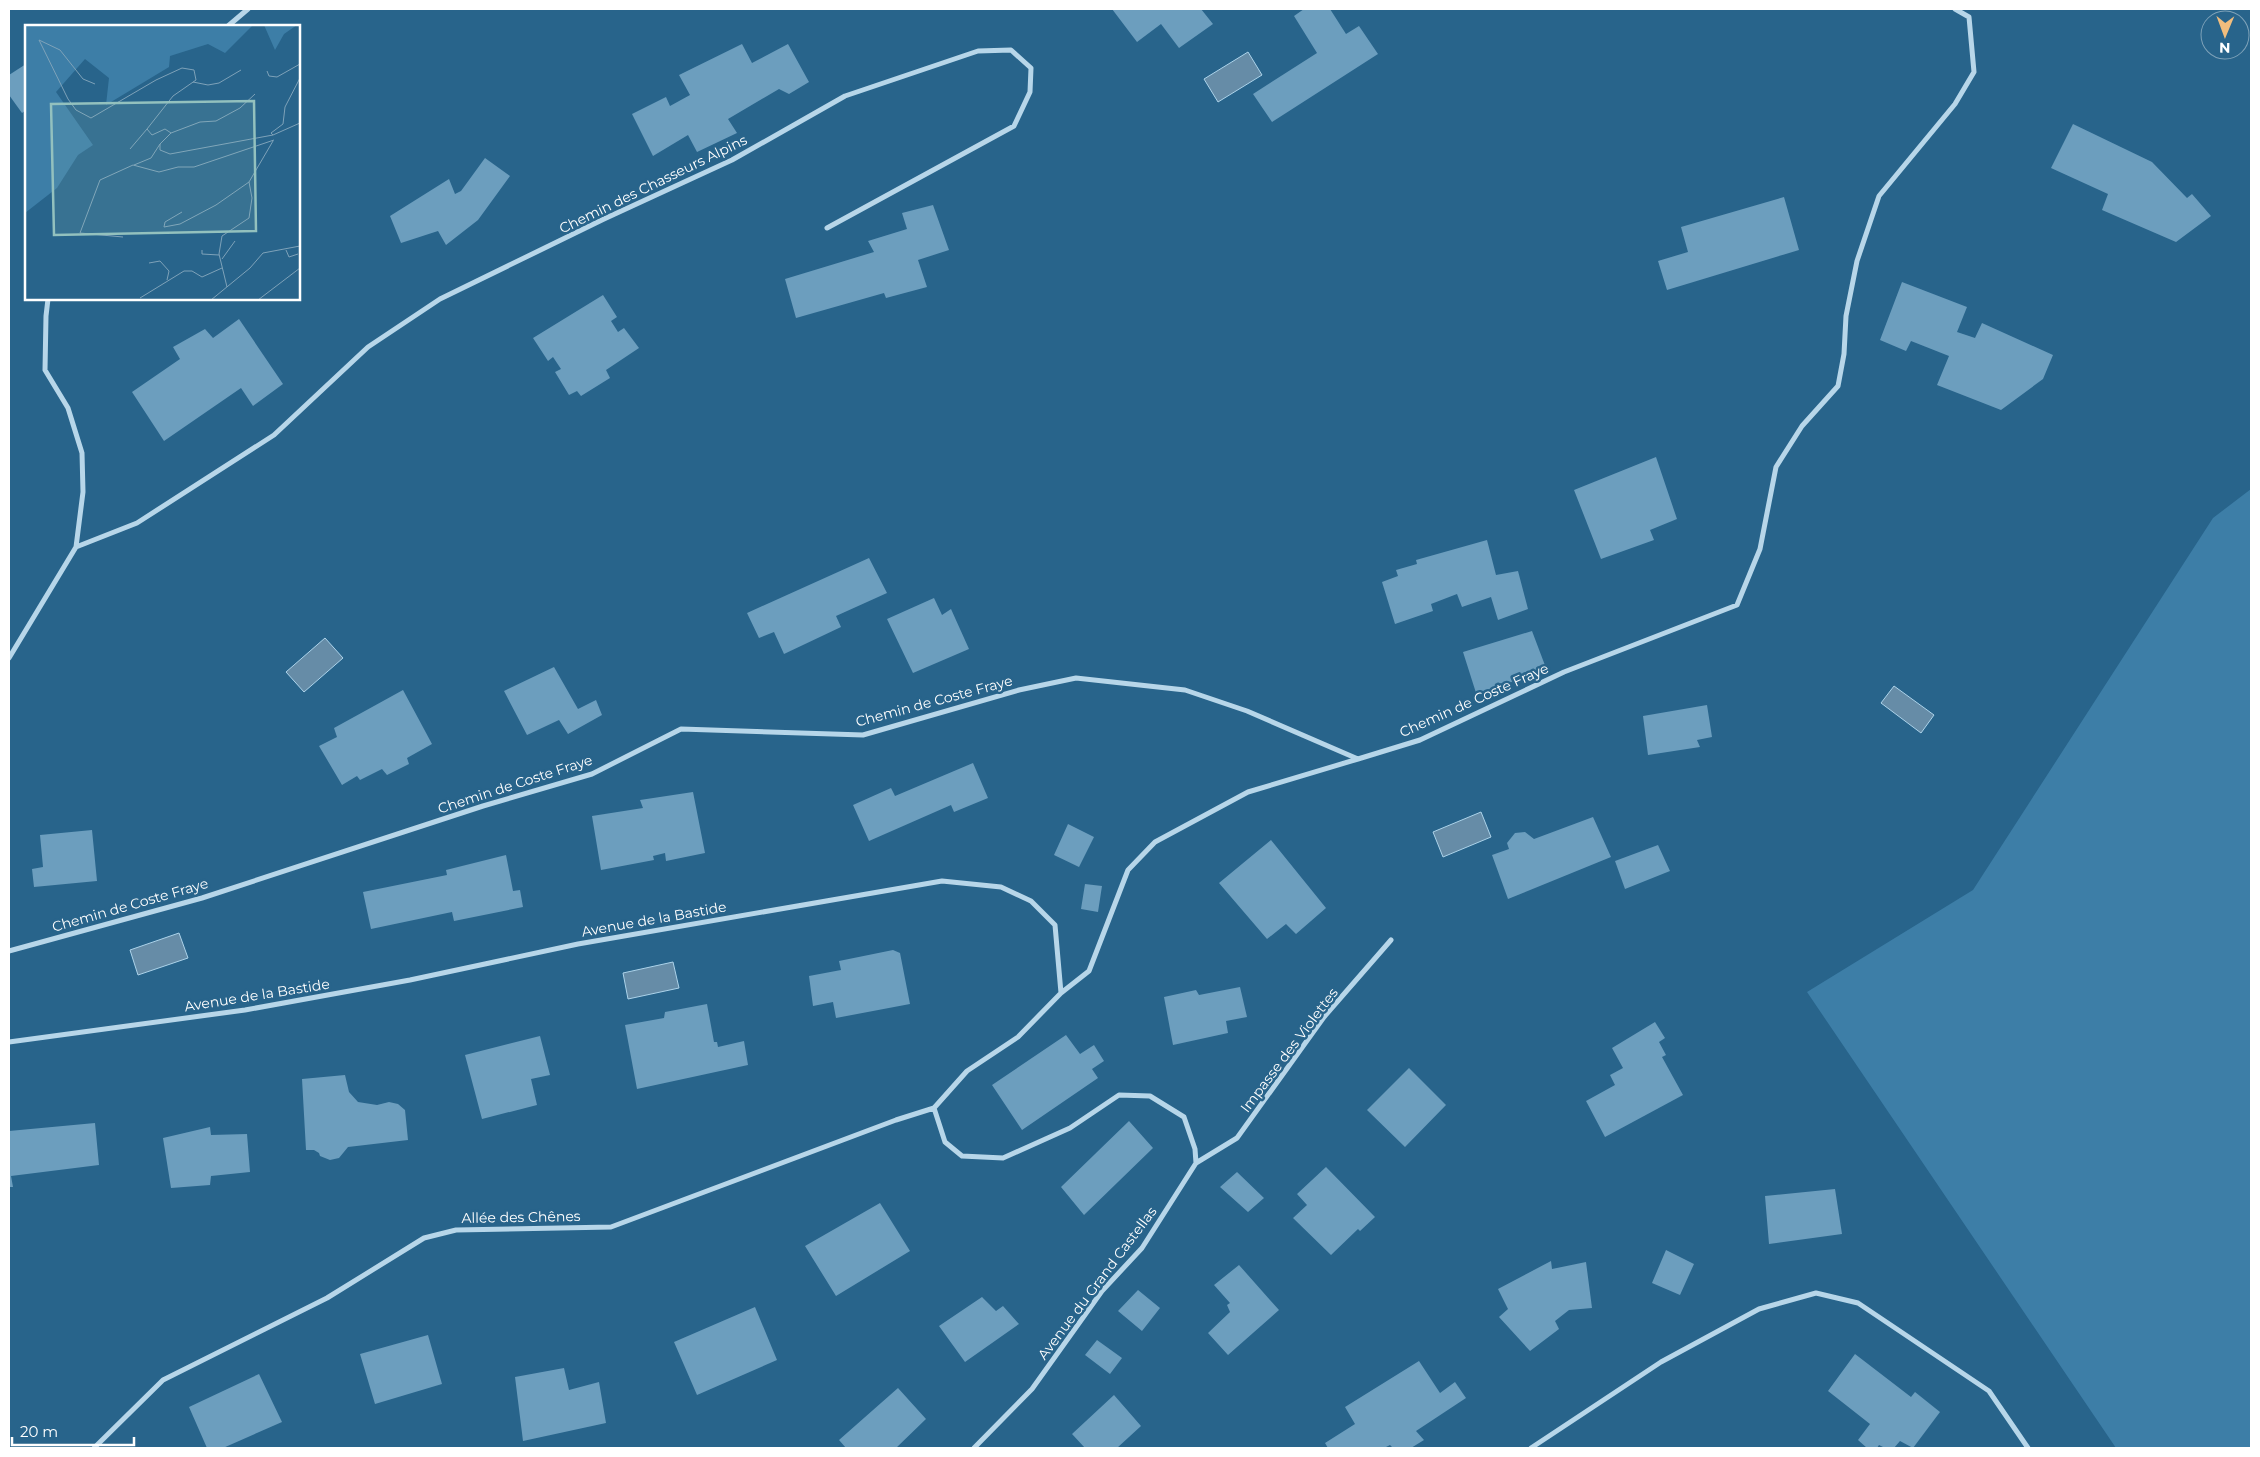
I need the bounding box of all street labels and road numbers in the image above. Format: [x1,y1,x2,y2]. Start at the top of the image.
street label: Chemin des Chasseurs Alpins [556,131,750,237]
street label: Chemin de Coste Fraye [1397,659,1551,741]
street label: Chemin de Coste Fraye [854,671,1014,731]
street label: Chemin de Coste Fraye [435,750,595,818]
street label: Chemin de Coste Fraye [50,874,210,936]
street label: Avenue de la Bastide [580,897,728,941]
street label: Avenue de la Bastide [183,975,331,1015]
street label: Impasse des Violettes [1236,984,1342,1116]
street label: Avenue du Grand Castellas [1033,1203,1161,1363]
street label: Allée des Chênes [461,1207,581,1227]

